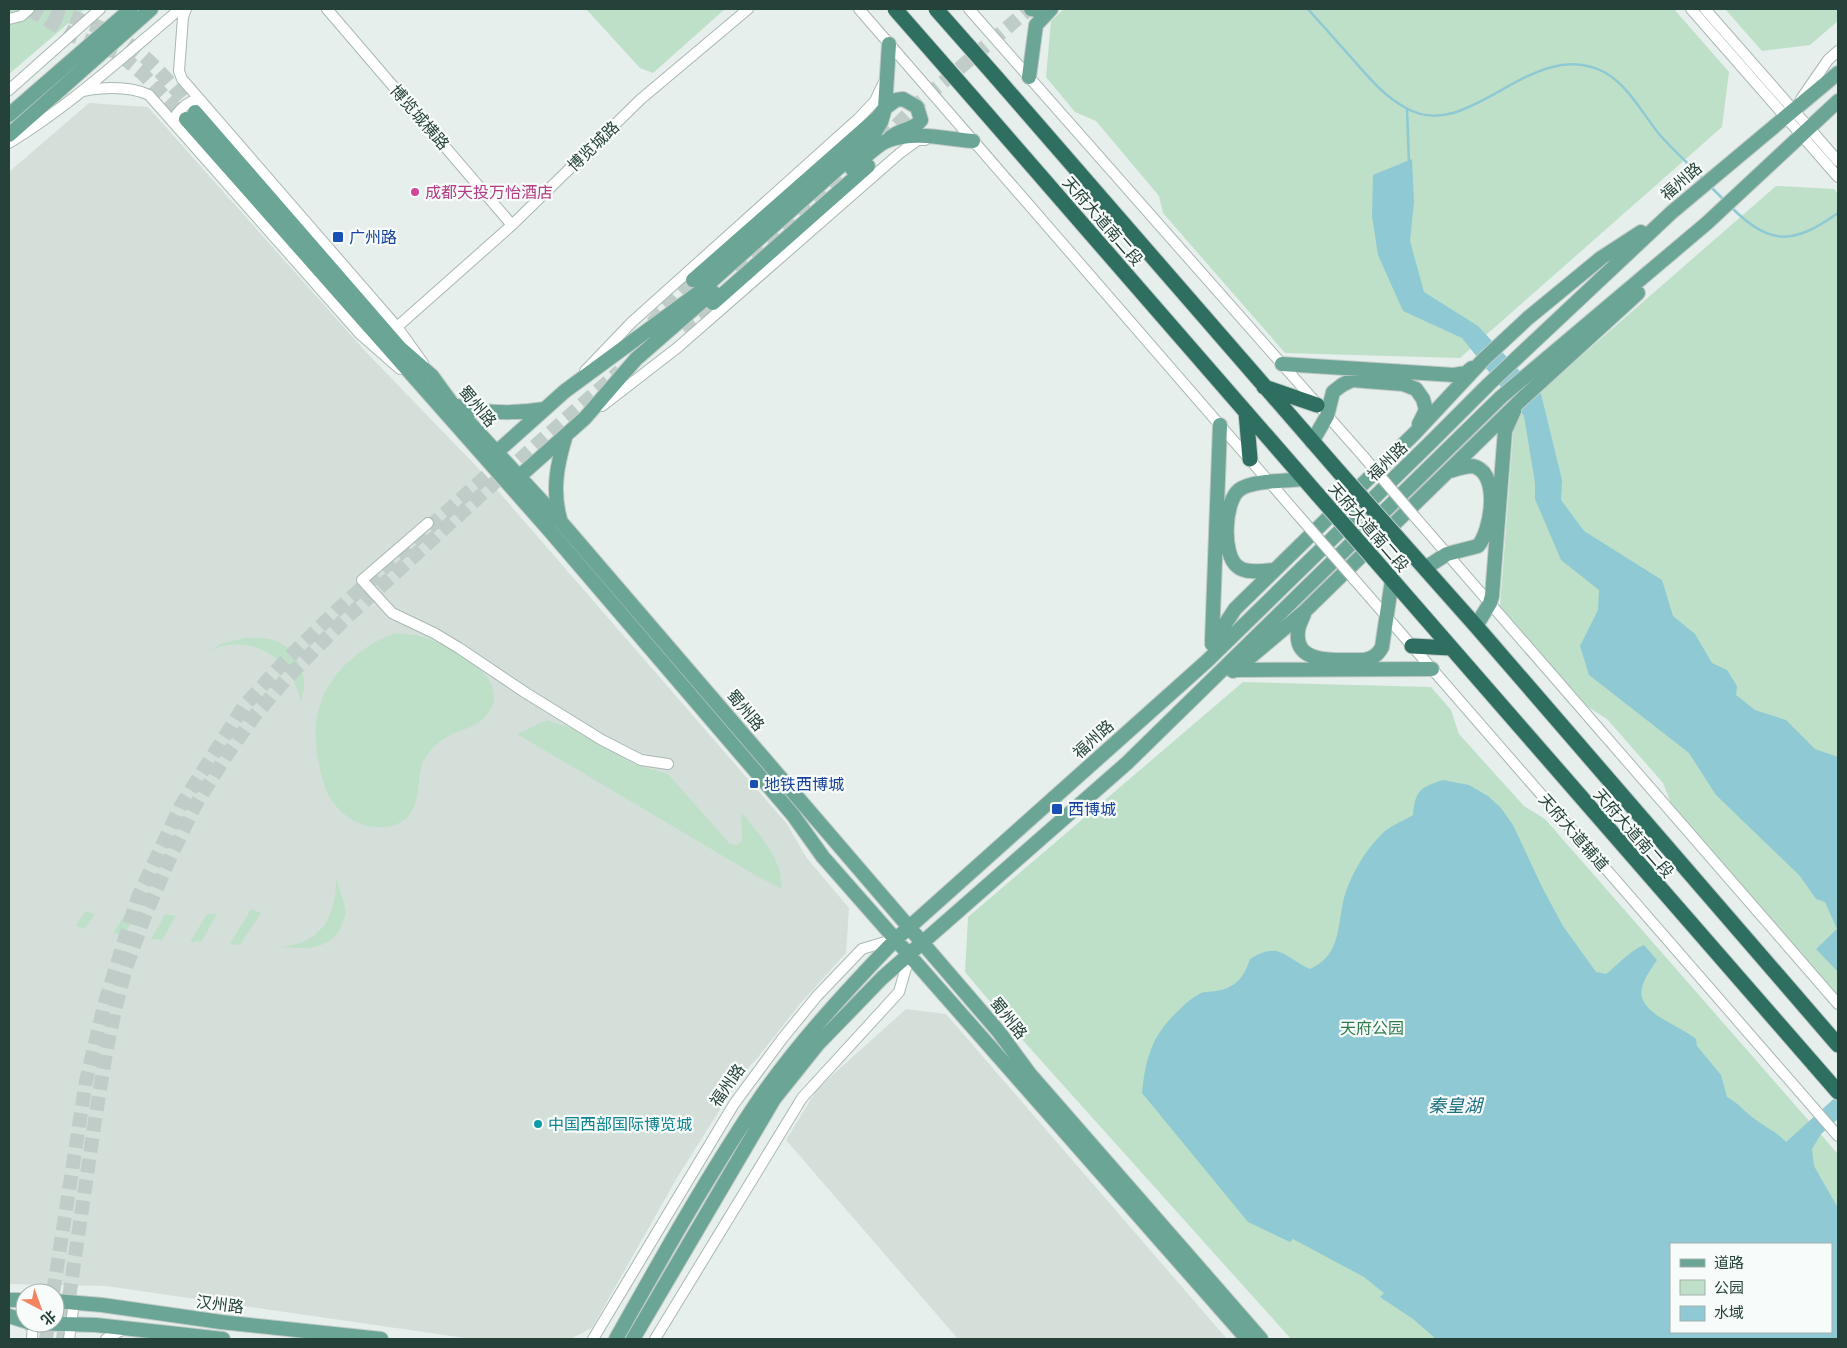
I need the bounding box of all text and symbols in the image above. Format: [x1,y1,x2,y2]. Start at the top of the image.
street label: 博览城横路 [385,80,454,154]
street label: 博览城路 [563,117,624,176]
street label: 福州路 [1656,158,1706,205]
street label: 天府大道南二段 [1058,172,1147,270]
place label: 成都天投万怡酒店 [425,182,553,203]
marker: 成都天投万怡酒店 [409,186,421,198]
place label: 广州路 [349,227,397,248]
marker: 广州路 [331,230,345,244]
street label: 蜀州路 [454,381,501,431]
street label: 福州路 [1363,437,1412,486]
street label: 天府大道南二段 [1324,478,1413,576]
street label: 蜀州路 [722,685,769,735]
street label: 福州路 [1068,716,1118,763]
place label: 地铁西博城 [764,774,844,795]
marker: 地铁西博城 [748,778,760,790]
street label: 天府大道南二段 [1589,784,1678,882]
street label: 天府大道辅道 [1534,789,1613,875]
place label: 西博城 [1068,799,1116,820]
marker: 西博城 [1050,802,1064,816]
street label: 蜀州路 [985,993,1032,1044]
park label: 天府公园 [1340,1018,1404,1039]
street label: 福州路 [705,1060,750,1111]
water label: 秦皇湖 [1428,1094,1485,1117]
place label: 中国西部国际博览城 [548,1114,692,1135]
marker: 中国西部国际博览城 [532,1118,544,1130]
legend [1670,1243,1832,1333]
text: 道路 [1714,1253,1744,1272]
text: 公园 [1714,1278,1744,1297]
north arrow [15,1283,65,1333]
street label: 汉州路 [195,1291,245,1318]
text: 水域 [1714,1303,1744,1322]
text: 北 [37,1306,60,1329]

